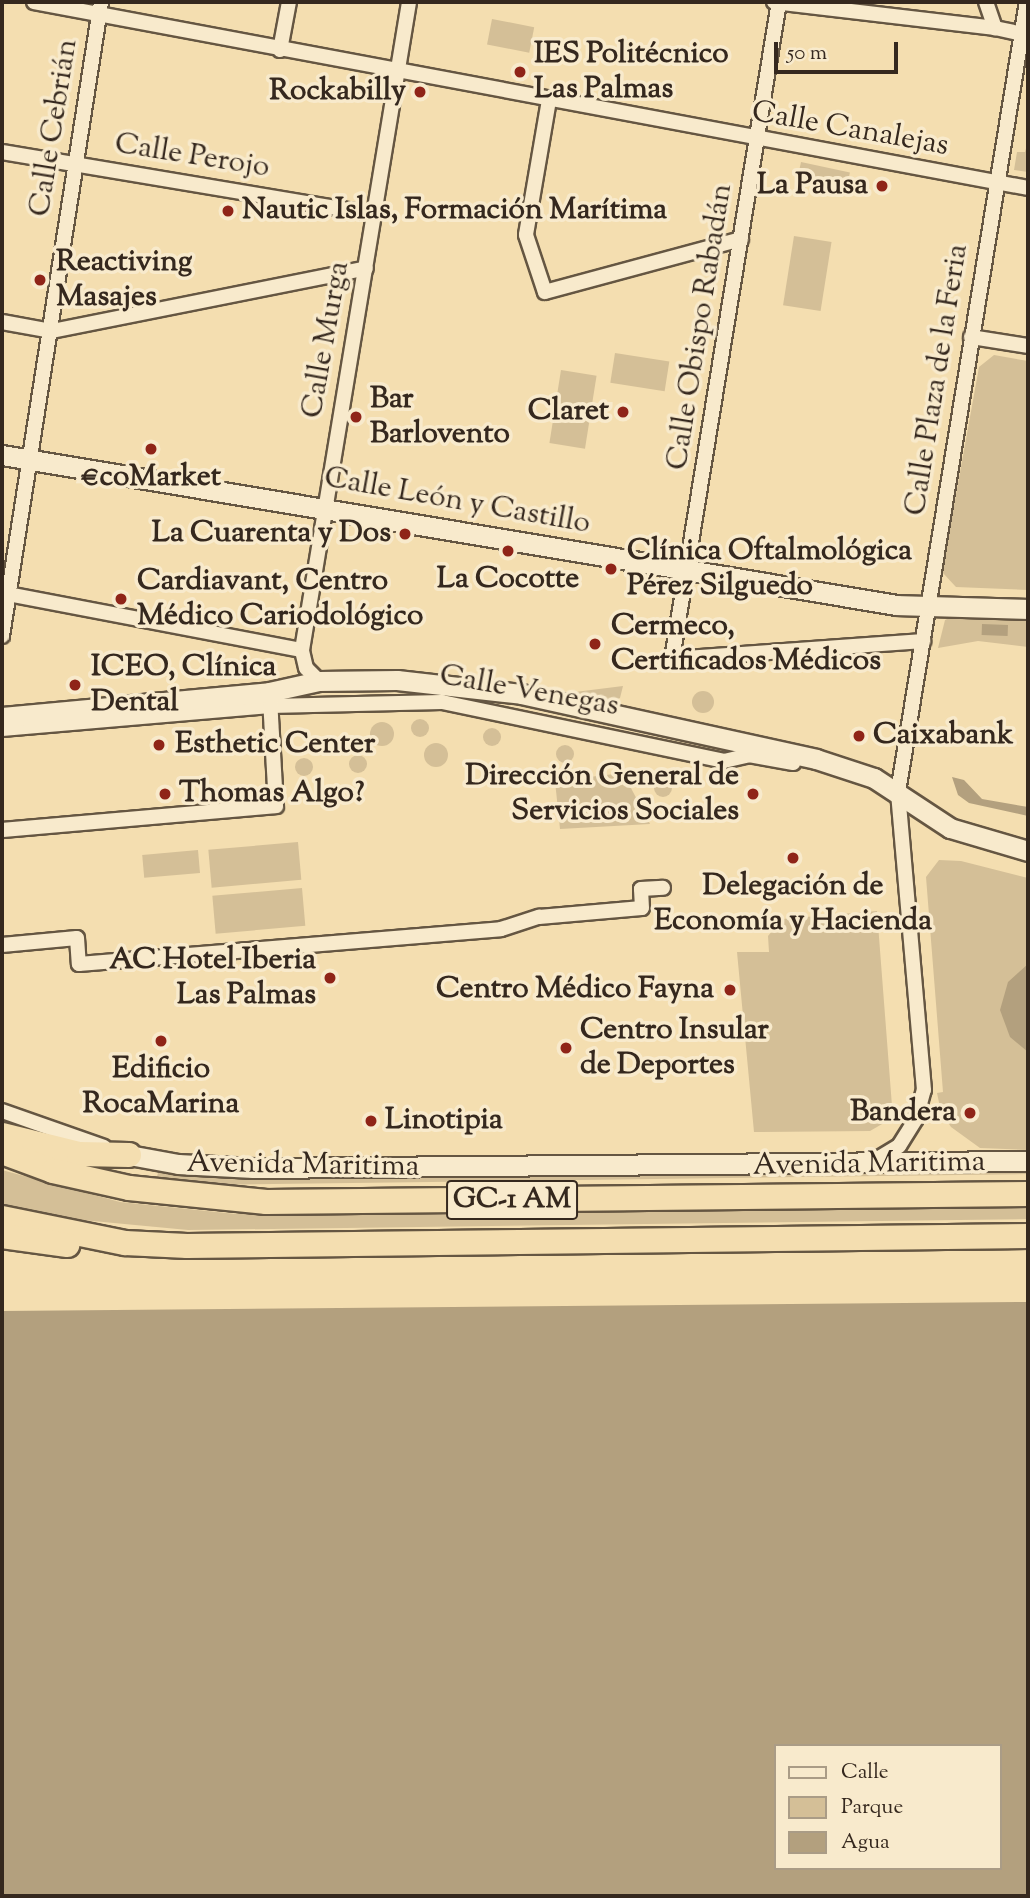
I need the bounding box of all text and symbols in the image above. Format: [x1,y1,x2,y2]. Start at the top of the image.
scale bar [778,28,902,72]
street label: Calle Cebrián [23,37,87,219]
place label: IES Politécnico Las Palmas [534,37,729,107]
text: 50 m [787,39,827,69]
marker: IES Politécnico Las Palmas [512,64,528,80]
place label: Rockabilly [269,74,406,110]
marker: Rockabilly [412,84,428,100]
street label: Calle Canalejas [749,95,951,165]
street label: Calle Perojo [112,127,272,187]
place label: La Pausa [757,168,868,204]
marker: La Pausa [874,178,890,194]
street label: Calle Obispo Rabadán [661,181,741,473]
place label: Nautic Islas, Formación Marítima [242,193,667,229]
marker: Nautic Islas, Formación Marítima [220,203,236,219]
street label: Calle Plaza de la Feria [899,242,977,518]
place label: Reactiving Masajes [56,245,192,316]
street label: Calle Murga [296,259,358,421]
marker: Reactiving Masajes [30,270,50,290]
place label: Bar Barlovento [370,382,510,452]
place label: Claret [528,394,609,430]
marker: Claret [615,404,631,420]
marker: Bar Barlovento [348,409,364,425]
marker: €coMarket [143,441,159,457]
place label: €coMarket [81,460,221,496]
street label: Calle León y Castillo [321,461,593,543]
place label: La Cuarenta y Dos [152,516,391,552]
marker: La Cuarenta y Dos [397,526,413,542]
place label: Clínica Oftalmológica Pérez Silguedo [627,534,912,604]
marker: La Cocotte [500,543,516,559]
marker: Clínica Oftalmológica Pérez Silguedo [601,559,621,579]
place label: La Cocotte [437,562,579,598]
place label: Cardiavant, Centro Médico Cariodológico [137,564,423,634]
marker: Cardiavant, Centro Médico Cariodológico [111,589,131,609]
place label: Cermeco, Certificados Médicos [611,609,881,680]
marker: Cermeco, Certificados Médicos [585,634,605,654]
place label: ICEO, Clínica Dental [91,650,276,720]
street label: Calle Venegas [437,659,621,725]
marker: ICEO, Clínica Dental [65,675,85,695]
place label: Caixabank [873,718,1013,754]
place label: Esthetic Center [175,727,375,763]
marker: Caixabank [851,728,867,744]
marker: Esthetic Center [149,735,169,755]
place label: Dirección General de Servicios Sociales [465,759,739,830]
place label: Thomas Algo? [179,776,364,812]
marker: Thomas Algo? [157,786,173,802]
marker: Dirección General de Servicios Sociales [745,786,761,802]
marker: Delegación de Economía y Hacienda [785,850,801,866]
place label: Delegación de Economía y Hacienda [654,869,932,939]
place label: AC Hotel Iberia Las Palmas [109,943,316,1014]
marker: AC Hotel Iberia Las Palmas [322,970,338,986]
place label: Centro Médico Fayna [436,972,714,1008]
marker: Centro Médico Fayna [720,980,740,1000]
place label: Centro Insular de Deportes [580,1013,769,1084]
marker: Edificio RocaMarina [153,1033,169,1049]
marker: Centro Insular de Deportes [558,1040,574,1056]
place label: Edificio RocaMarina [83,1052,239,1122]
place label: Bandera [850,1095,956,1131]
place label: Linotipia [385,1103,503,1139]
marker: Bandera [962,1105,978,1121]
marker: Linotipia [363,1113,379,1129]
street label: Avenida Maritima [752,1145,986,1185]
street label: Avenida Maritima [186,1146,420,1186]
road number: GC-1 AM [446,1176,578,1224]
legend [774,1744,1002,1870]
text: Calle [841,1758,889,1788]
text: Parque [841,1793,903,1823]
text: Agua [841,1828,890,1858]

